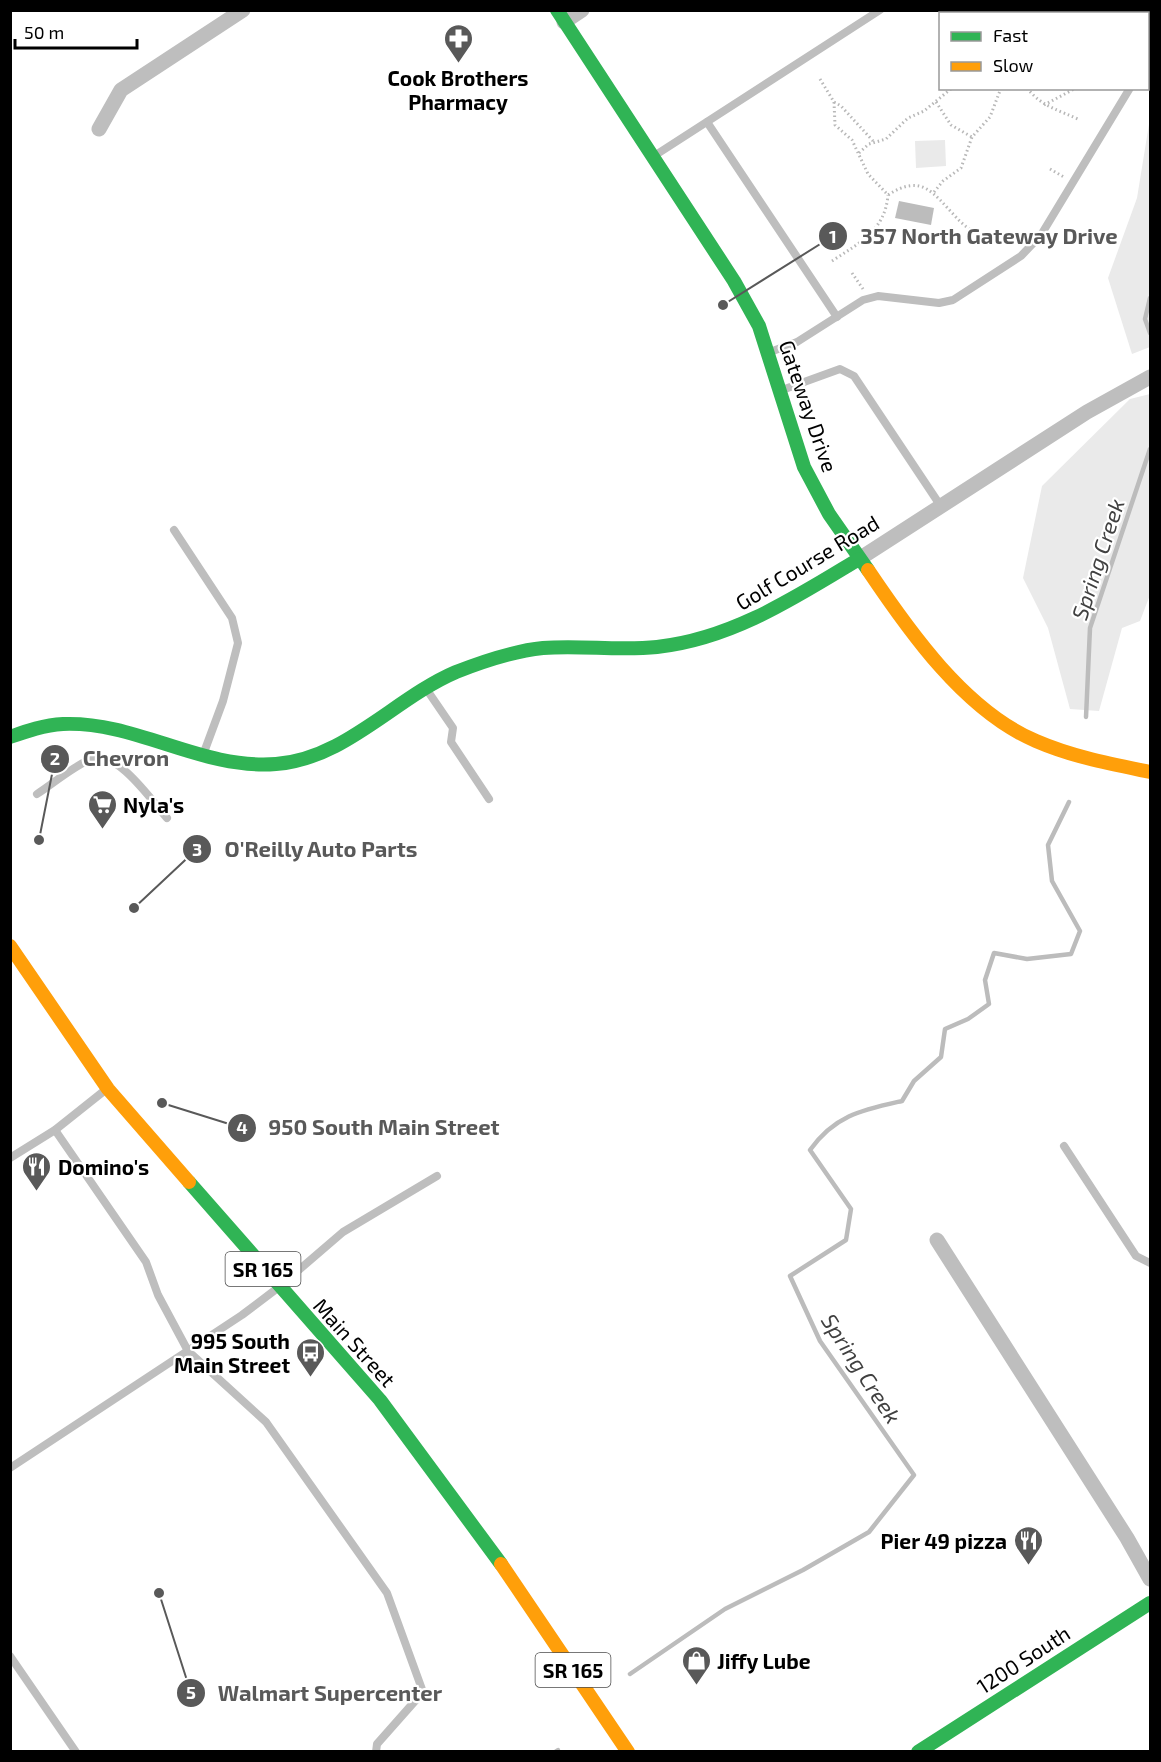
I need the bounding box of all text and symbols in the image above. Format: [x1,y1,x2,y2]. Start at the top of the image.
scale bar [15,12,136,50]
legend [939,12,1149,90]
text: 50 m [24,21,64,43]
pharmacy icon: Cook Brothers Pharmacy [442,22,474,64]
text: Fast [993,24,1028,46]
text: Slow [993,54,1034,76]
place label: Cook Brothers Pharmacy [387,65,529,115]
callout: 357 North Gateway Drive [818,216,1130,256]
text: 357 North Gateway Drive [860,222,1118,249]
text: 1 [829,225,837,247]
street label: Gateway Drive [775,337,843,475]
water label: Spring Creek [1065,495,1129,623]
street label: Golf Course Road [731,509,883,615]
callout: Chevron [40,739,181,779]
text: Chevron [83,744,169,770]
text: 2 [50,747,60,769]
supermarket icon: Nyla's [86,788,118,830]
place label: Nyla's [123,792,184,818]
callout: O'Reilly Auto Parts [182,829,430,869]
text: O'Reilly Auto Parts [225,835,417,862]
text: 3 [192,838,202,860]
callout: 950 South Main Street [227,1108,512,1148]
text: 950 South Main Street [268,1113,500,1139]
text: 4 [236,1116,248,1138]
restaurant icon: Domino's [21,1150,53,1192]
place label: Domino's [58,1154,149,1179]
road number: SR 165 [226,1252,300,1286]
street label: Main Street [309,1293,401,1391]
water label: Spring Creek [817,1308,907,1428]
place label: 995 South Main Street [174,1328,290,1377]
bus stop icon: 995 South Main Street [295,1336,327,1378]
restaurant icon: Pier 49 pizza [1012,1524,1044,1566]
place label: Pier 49 pizza [881,1528,1007,1553]
street label: 1200 South [972,1620,1074,1698]
shop icon: Jiffy Lube [680,1644,712,1686]
place label: Jiffy Lube [717,1648,811,1674]
road number: SR 165 [536,1653,610,1687]
callout: Walmart Supercenter [176,1673,454,1713]
text: Walmart Supercenter [218,1679,443,1705]
text: 5 [186,1681,196,1703]

